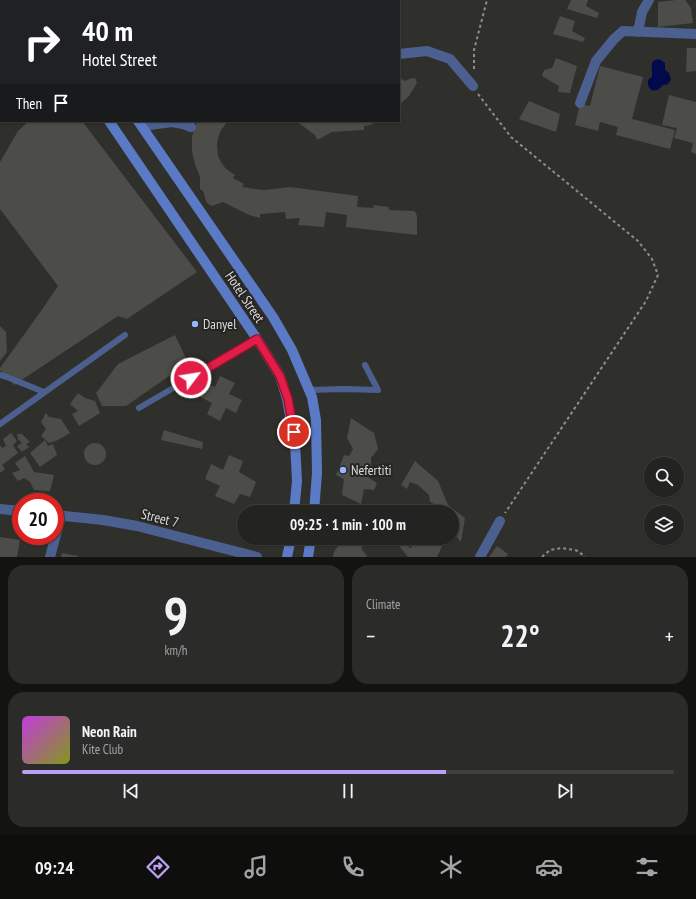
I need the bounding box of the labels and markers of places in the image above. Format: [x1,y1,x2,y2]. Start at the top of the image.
place label: Danyel [203,315,237,333]
marker: Danyel [190,319,200,329]
pin [277,415,311,449]
place label: Nefertiti [351,461,392,479]
marker: Nefertiti [338,465,348,475]

